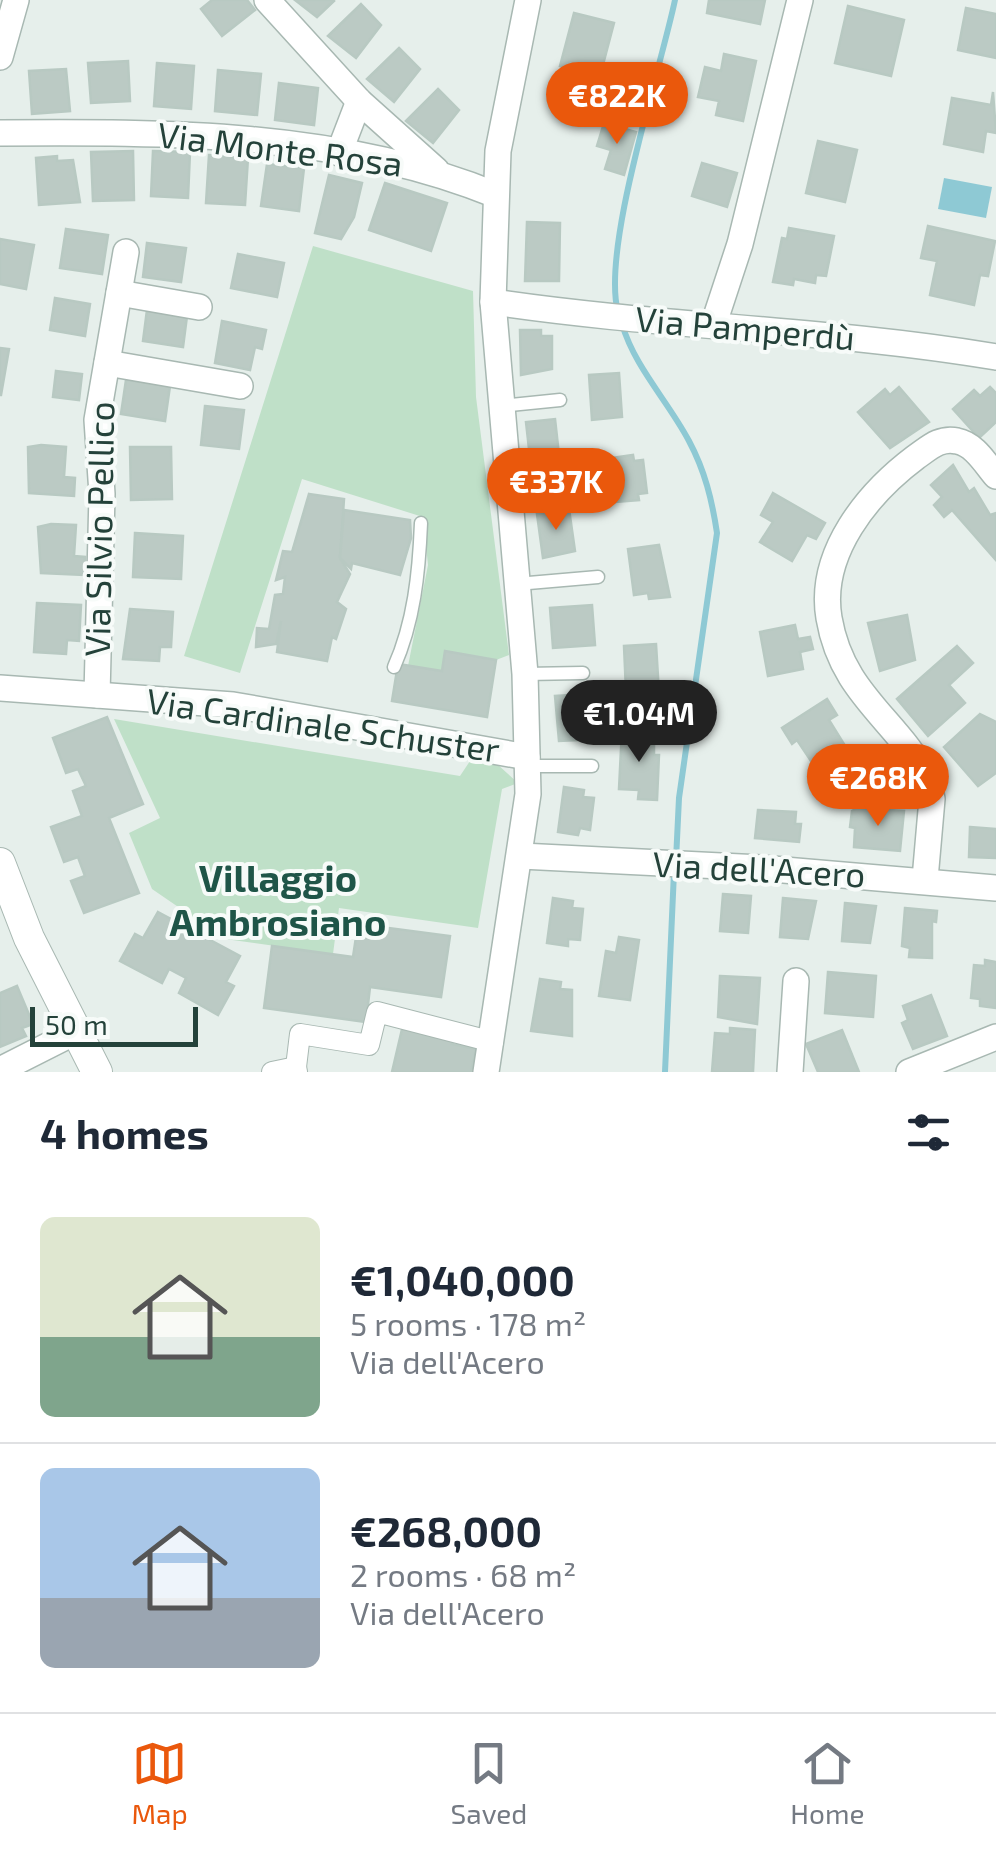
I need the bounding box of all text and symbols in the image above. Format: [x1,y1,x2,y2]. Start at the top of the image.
pin: €822K [547,62,687,147]
text: €822K [568,75,666,113]
street label: Via Monte Rosa [156,112,405,184]
street label: Via Pamperdù [634,296,857,358]
street label: Via Silvio Pellico [75,401,121,657]
pin: €337K [486,448,626,533]
text: €337K [509,461,603,499]
street label: Via Cardinale Schuster [144,678,503,770]
pin: €1.04M [558,680,720,765]
text: €1.04M [583,693,695,731]
pin: €268K [808,744,948,829]
text: €268K [829,757,927,795]
street label: Via dell'Acero [652,841,866,895]
district label: Villaggio Ambrosiano [170,854,386,944]
scale bar [30,1002,198,1046]
text: 50 m [45,1007,108,1041]
icon: filters [901,1105,956,1160]
text: 4 homes [40,1107,209,1157]
text: €1,040,000 [350,1254,575,1304]
icon: home [120,1257,240,1377]
text: 5 rooms · 178 m² [350,1304,586,1342]
text: Via dell'Acero [350,1342,545,1380]
text: €268,000 [350,1505,542,1555]
icon: home [120,1508,240,1628]
text: 2 rooms · 68 m² [350,1555,576,1593]
text: Via dell'Acero [350,1593,545,1631]
tab: Map [131,1736,188,1830]
tab: Saved [451,1736,527,1830]
tab: Home [790,1736,865,1830]

